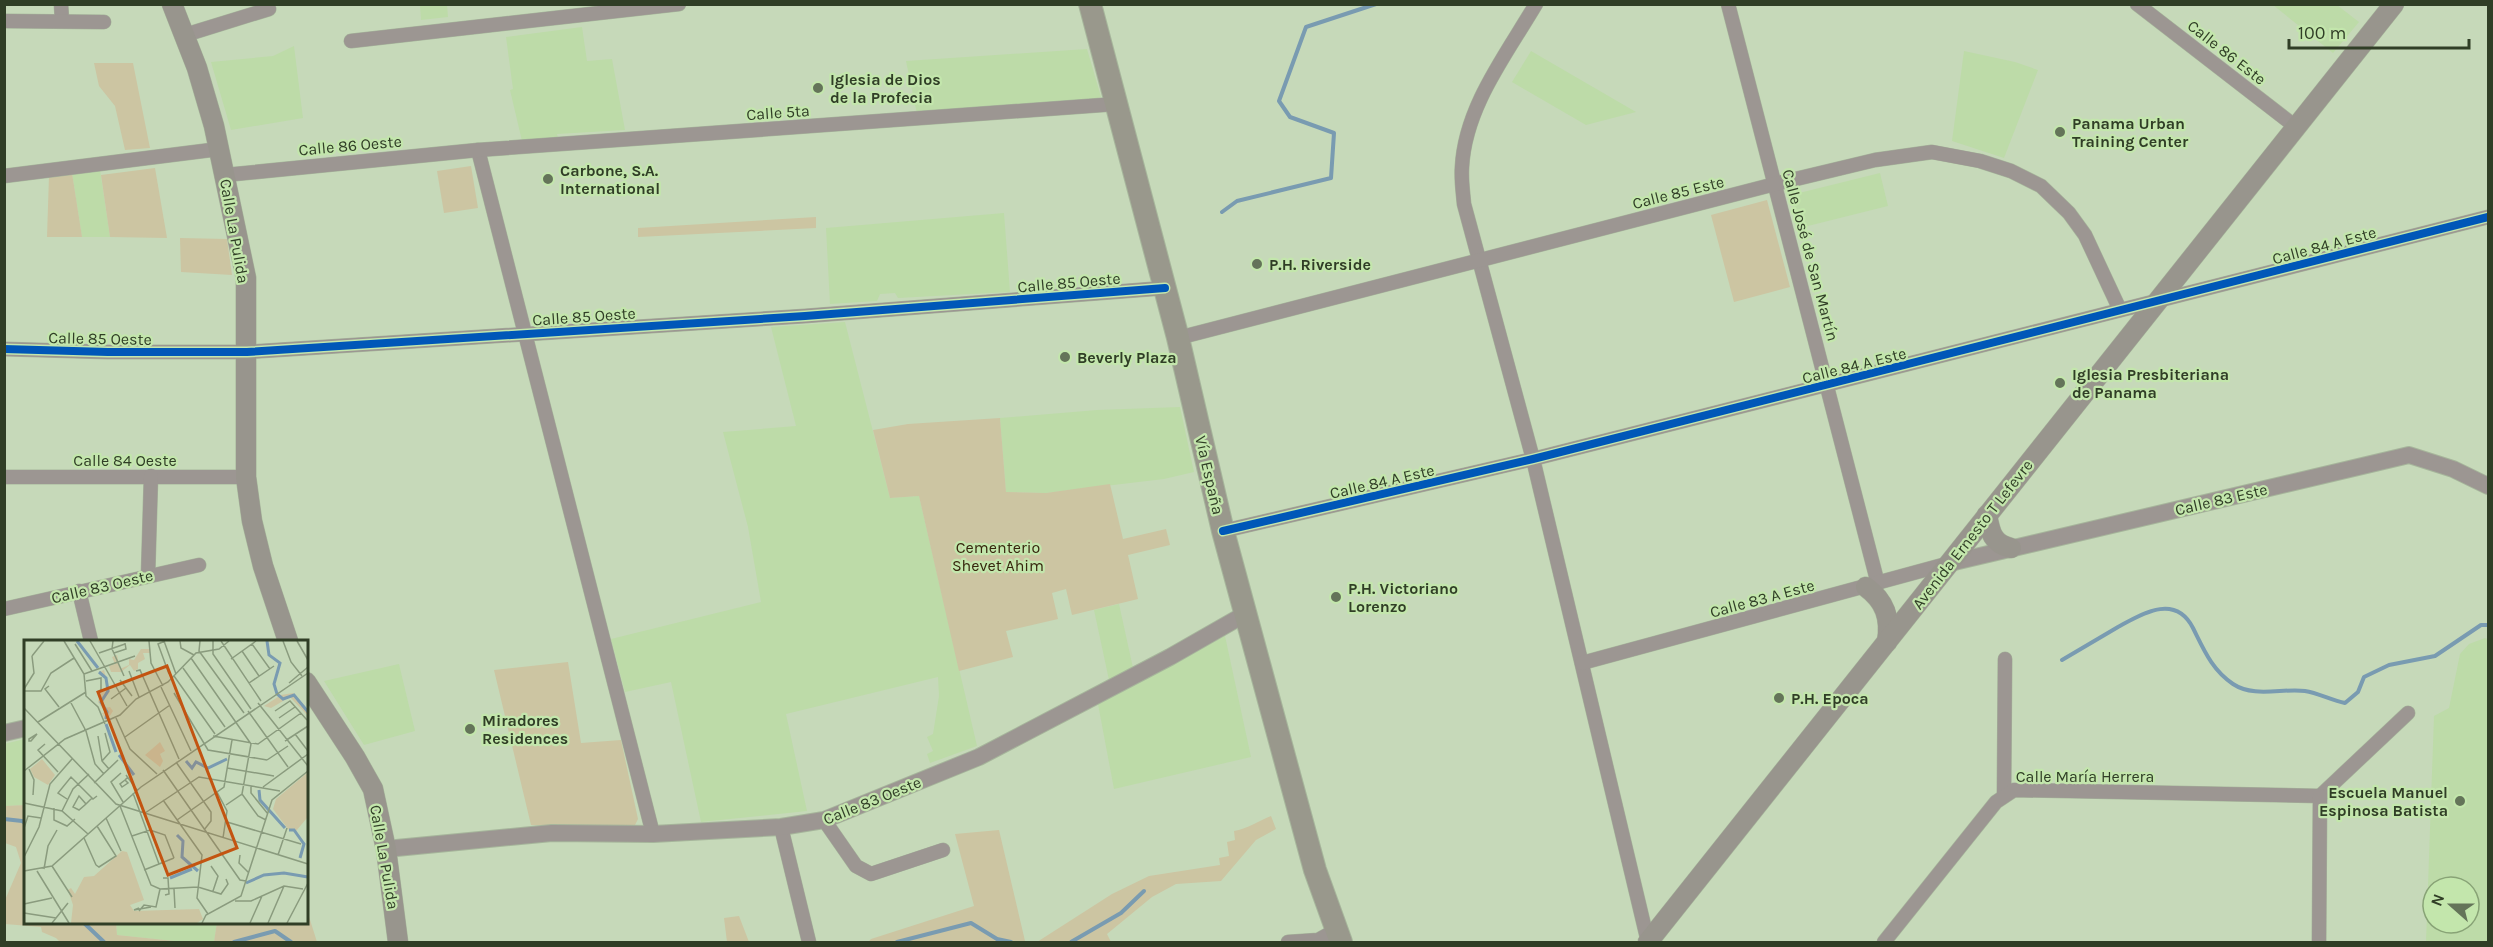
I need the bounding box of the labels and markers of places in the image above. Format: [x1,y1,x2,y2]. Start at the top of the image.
place label: Iglesia de Dios de la Profecia [830,70,941,107]
marker: Iglesia de Dios de la Profecia [811,81,825,95]
place label: Panama Urban Training Center [2072,114,2189,151]
marker: Panama Urban Training Center [2053,125,2067,139]
place label: Carbone, S.A. International [560,161,660,198]
marker: Carbone, S.A. International [541,172,555,186]
place label: P.H. Riverside [1269,255,1371,274]
marker: P.H. Riverside [1250,257,1264,271]
place label: Beverly Plaza [1077,348,1177,367]
marker: Beverly Plaza [1058,350,1072,364]
place label: Iglesia Presbiteriana de Panama [2072,365,2229,402]
marker: Iglesia Presbiteriana de Panama [2053,376,2067,390]
place label: P.H. Victoriano Lorenzo [1348,579,1458,616]
marker: P.H. Victoriano Lorenzo [1329,590,1343,604]
place label: P.H. Epoca [1791,689,1869,708]
marker: P.H. Epoca [1772,691,1786,705]
place label: Miradores Residences [482,711,568,748]
marker: Miradores Residences [463,722,477,736]
place label: Escuela Manuel Espinosa Batista [2319,783,2448,820]
marker: Escuela Manuel Espinosa Batista [2453,794,2467,808]

